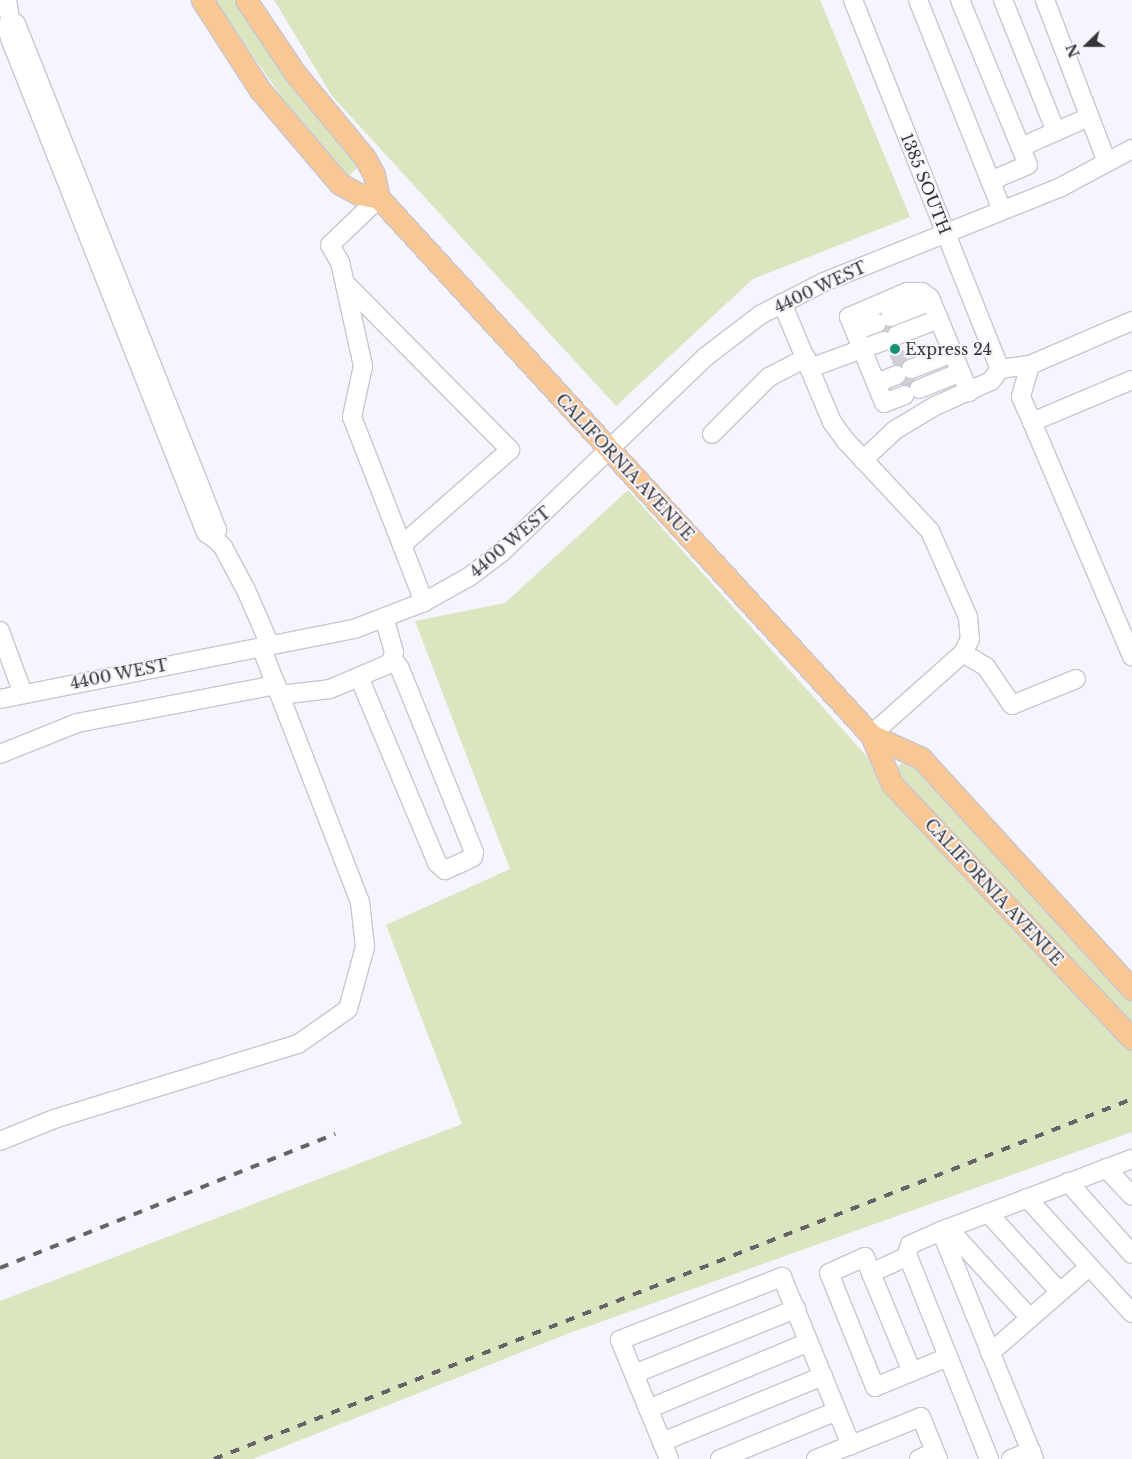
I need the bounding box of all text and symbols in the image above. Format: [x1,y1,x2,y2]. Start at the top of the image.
north arrow [1062,20,1112,70]
text: N [1062,41,1084,60]
street label: 1385 SOUTH [897,131,955,237]
street label: 4400 WEST [771,257,869,317]
place label: Express 24 [905,339,992,359]
marker: Express 24 [889,343,901,355]
street label: CALIFORNIA AVENUE [552,389,698,545]
street label: 4400 WEST [466,503,554,581]
street label: 4400 WEST [68,655,170,693]
street label: CALIFORNIA AVENUE [921,814,1067,970]

